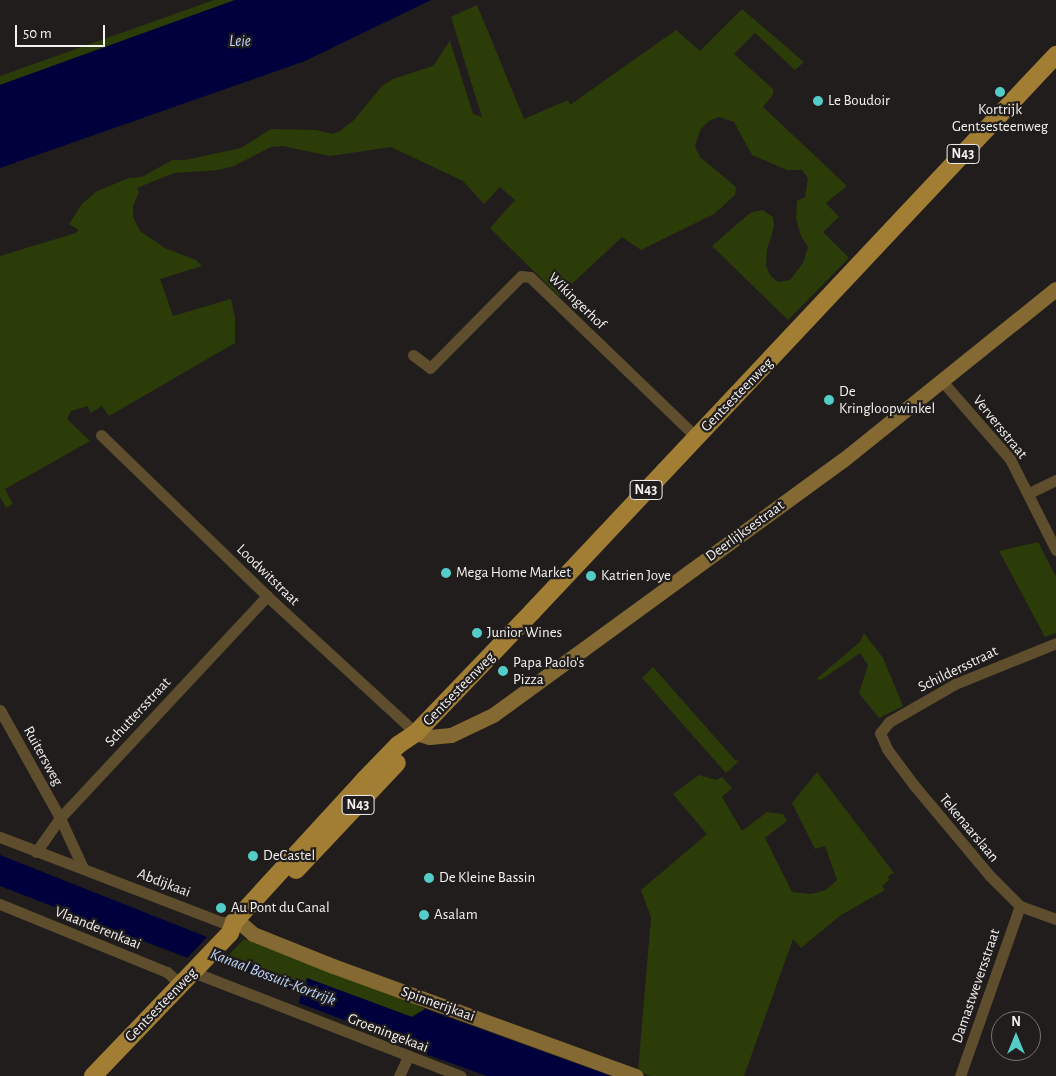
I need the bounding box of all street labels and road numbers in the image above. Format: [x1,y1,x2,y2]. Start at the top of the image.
road number: N43 [946,142,980,166]
street label: Wikingerhof [544,269,610,333]
street label: Gentsesteenweg [697,354,777,436]
street label: Verversstraat [969,391,1031,463]
road number: N43 [628,478,664,502]
street label: Deerlijksestraat [702,496,788,566]
street label: Loodwitstraat [233,540,303,610]
street label: Schildersstraat [915,642,1001,696]
street label: Gentsesteenweg [419,648,499,730]
street label: Schuttersstraat [101,674,175,750]
street label: Ruitersweg [19,723,67,789]
street label: Tekenaarslaan [935,790,1003,866]
road number: N43 [340,794,376,816]
street label: Abdijkaai [135,865,193,901]
street label: Vlaanderenkaai [52,902,144,954]
street label: Damastweversstraat [948,926,1004,1046]
street label: Gentsesteenweg [121,964,201,1046]
street label: Spinnerijkaai [399,982,477,1026]
street label: Groeningekaai [345,1009,431,1057]

